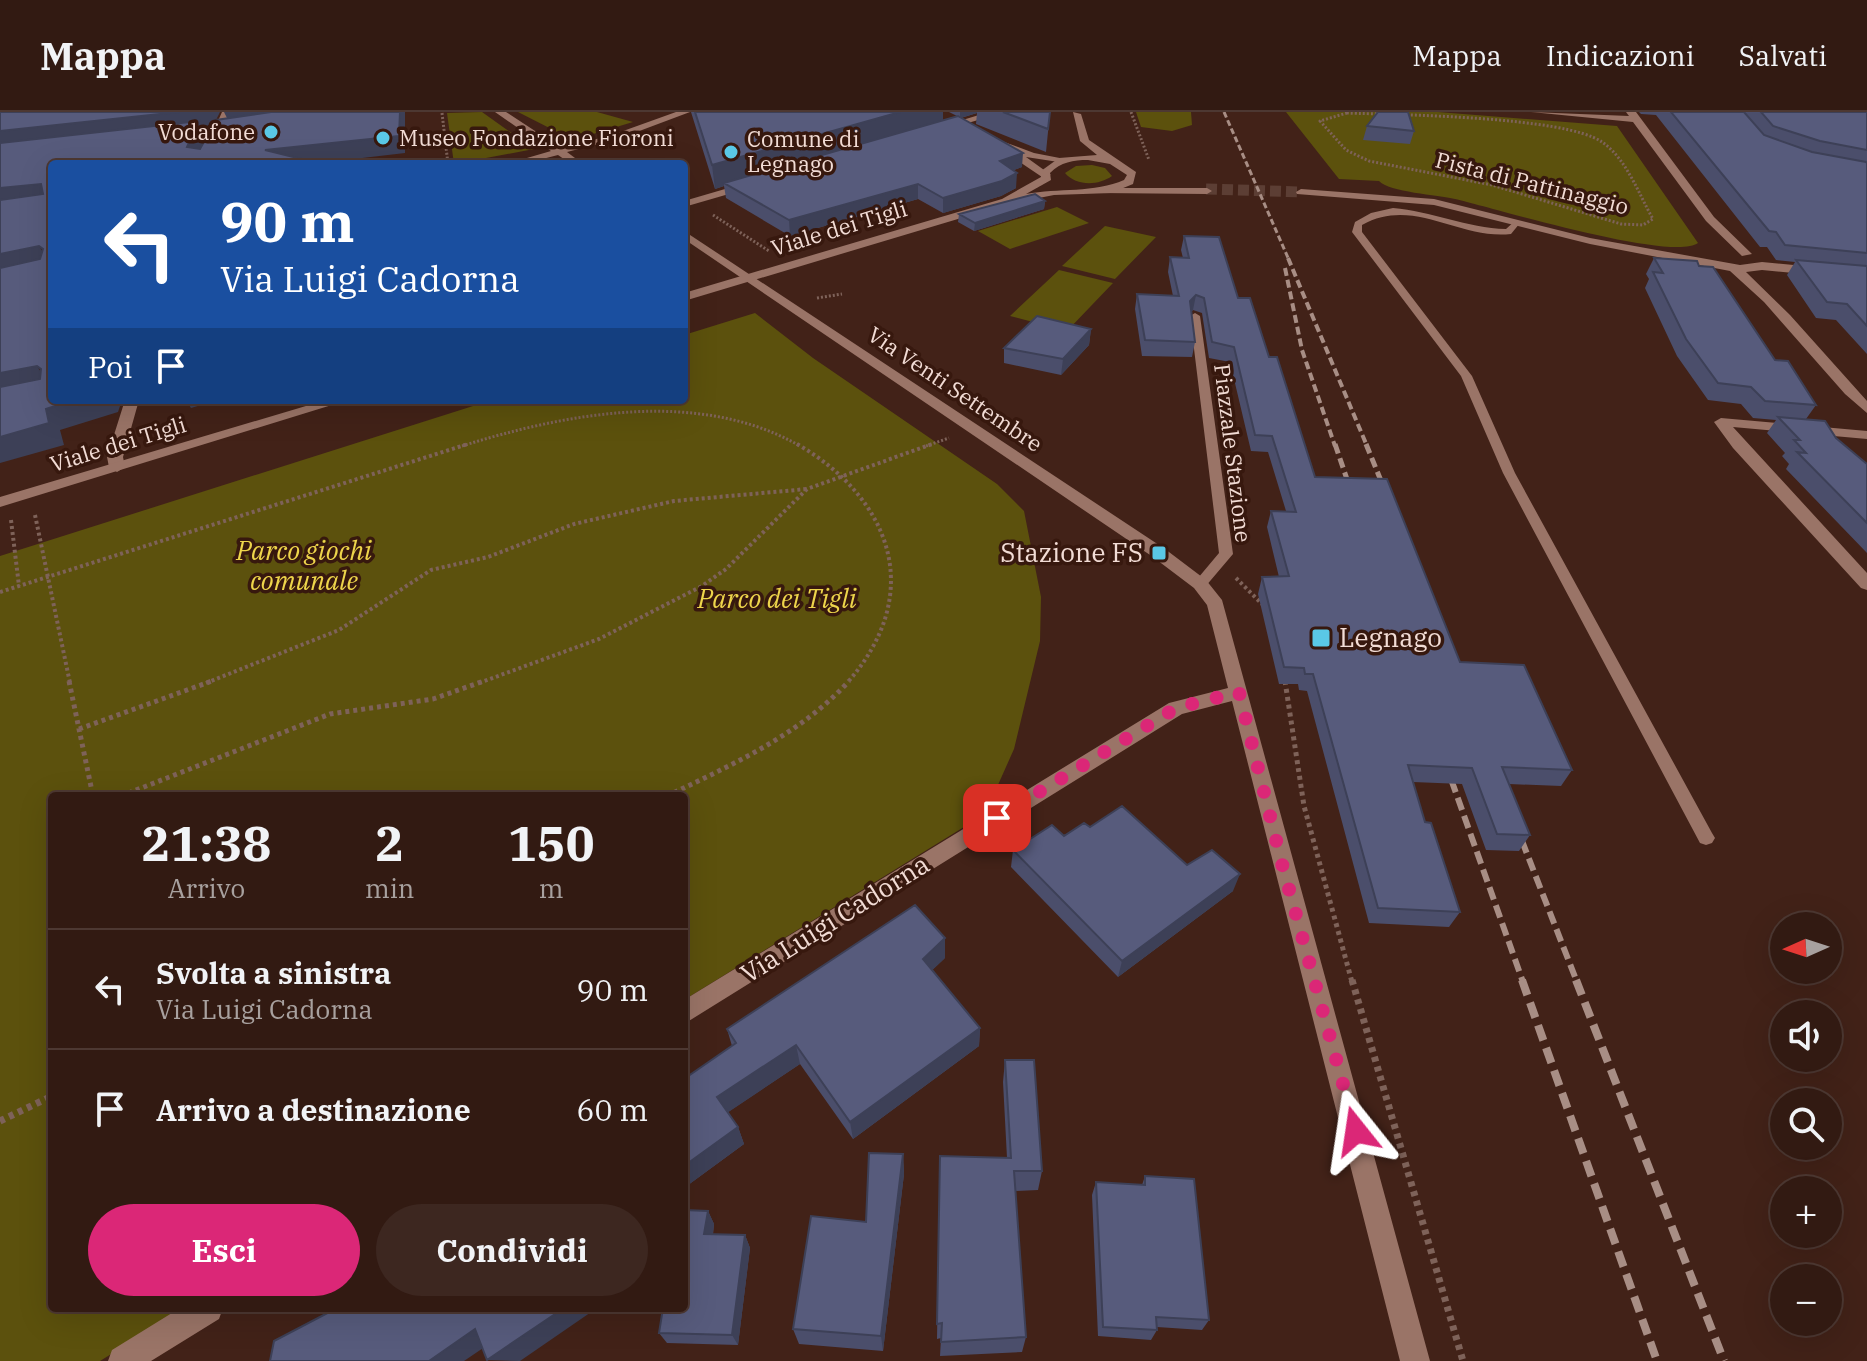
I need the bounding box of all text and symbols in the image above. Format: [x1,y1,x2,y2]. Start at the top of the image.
text: Mappa [40,31,166,80]
text: Mappa [1412,37,1502,74]
text: Indicazioni [1546,37,1695,74]
text: Salvati [1739,37,1827,74]
place label: Vodafone [158,117,255,146]
marker: Vodafone [262,123,280,141]
place label: Museo Fondazione Fioroni [399,123,674,152]
place label: Comune di Legnago [747,124,859,178]
marker: Museo Fondazione Fioroni [374,129,392,147]
marker: Comune di Legnago [722,143,740,161]
street label: Pista di Pattinaggio [1432,144,1632,221]
text: 90 m [220,185,355,257]
icon: left [88,192,192,296]
street label: Viale dei Tigli [767,193,910,262]
text: Via Luigi Cadorna [220,255,520,302]
street label: Via Venti Settembre [862,319,1048,458]
icon: arrive [149,344,193,388]
text: Poi [88,347,133,386]
street label: Piazzale Stazione [1208,362,1259,544]
street label: Viale dei Tigli [46,409,189,478]
park label: Parco giochi comunale [235,533,372,597]
place label: Stazione FS [1000,535,1143,569]
marker: Stazione FS [1150,544,1168,562]
park label: Parco dei Tigli [696,581,857,615]
place label: Legnago [1339,620,1442,654]
marker: Legnago [1310,627,1332,649]
pin [963,784,1031,852]
icon: arrive [975,796,1019,840]
text: 21:38 [142,812,271,874]
text: 2 [375,812,404,874]
text: 150 [508,812,594,874]
street label: Via Luigi Cadorna [734,846,935,990]
text: Arrivo [168,871,245,905]
text: min [365,871,414,905]
text: m [539,871,564,905]
north arrow [1770,912,1842,984]
map controls [1770,912,1842,1336]
text: Svolta a sinistra [156,953,391,992]
icon: left [88,967,132,1011]
text: 90 m [576,970,648,1009]
text: Via Luigi Cadorna [156,992,373,1026]
button: sound [1770,1000,1842,1072]
icon: arrive [88,1087,132,1131]
button: search [1770,1088,1842,1160]
position arrow [1314,1089,1398,1173]
text: Arrivo a destinazione [156,1090,471,1129]
text: 60 m [576,1090,648,1129]
button: + [1770,1176,1842,1248]
button: Esci [88,1204,360,1296]
button: Condividi [376,1204,648,1296]
button: − [1770,1264,1842,1336]

